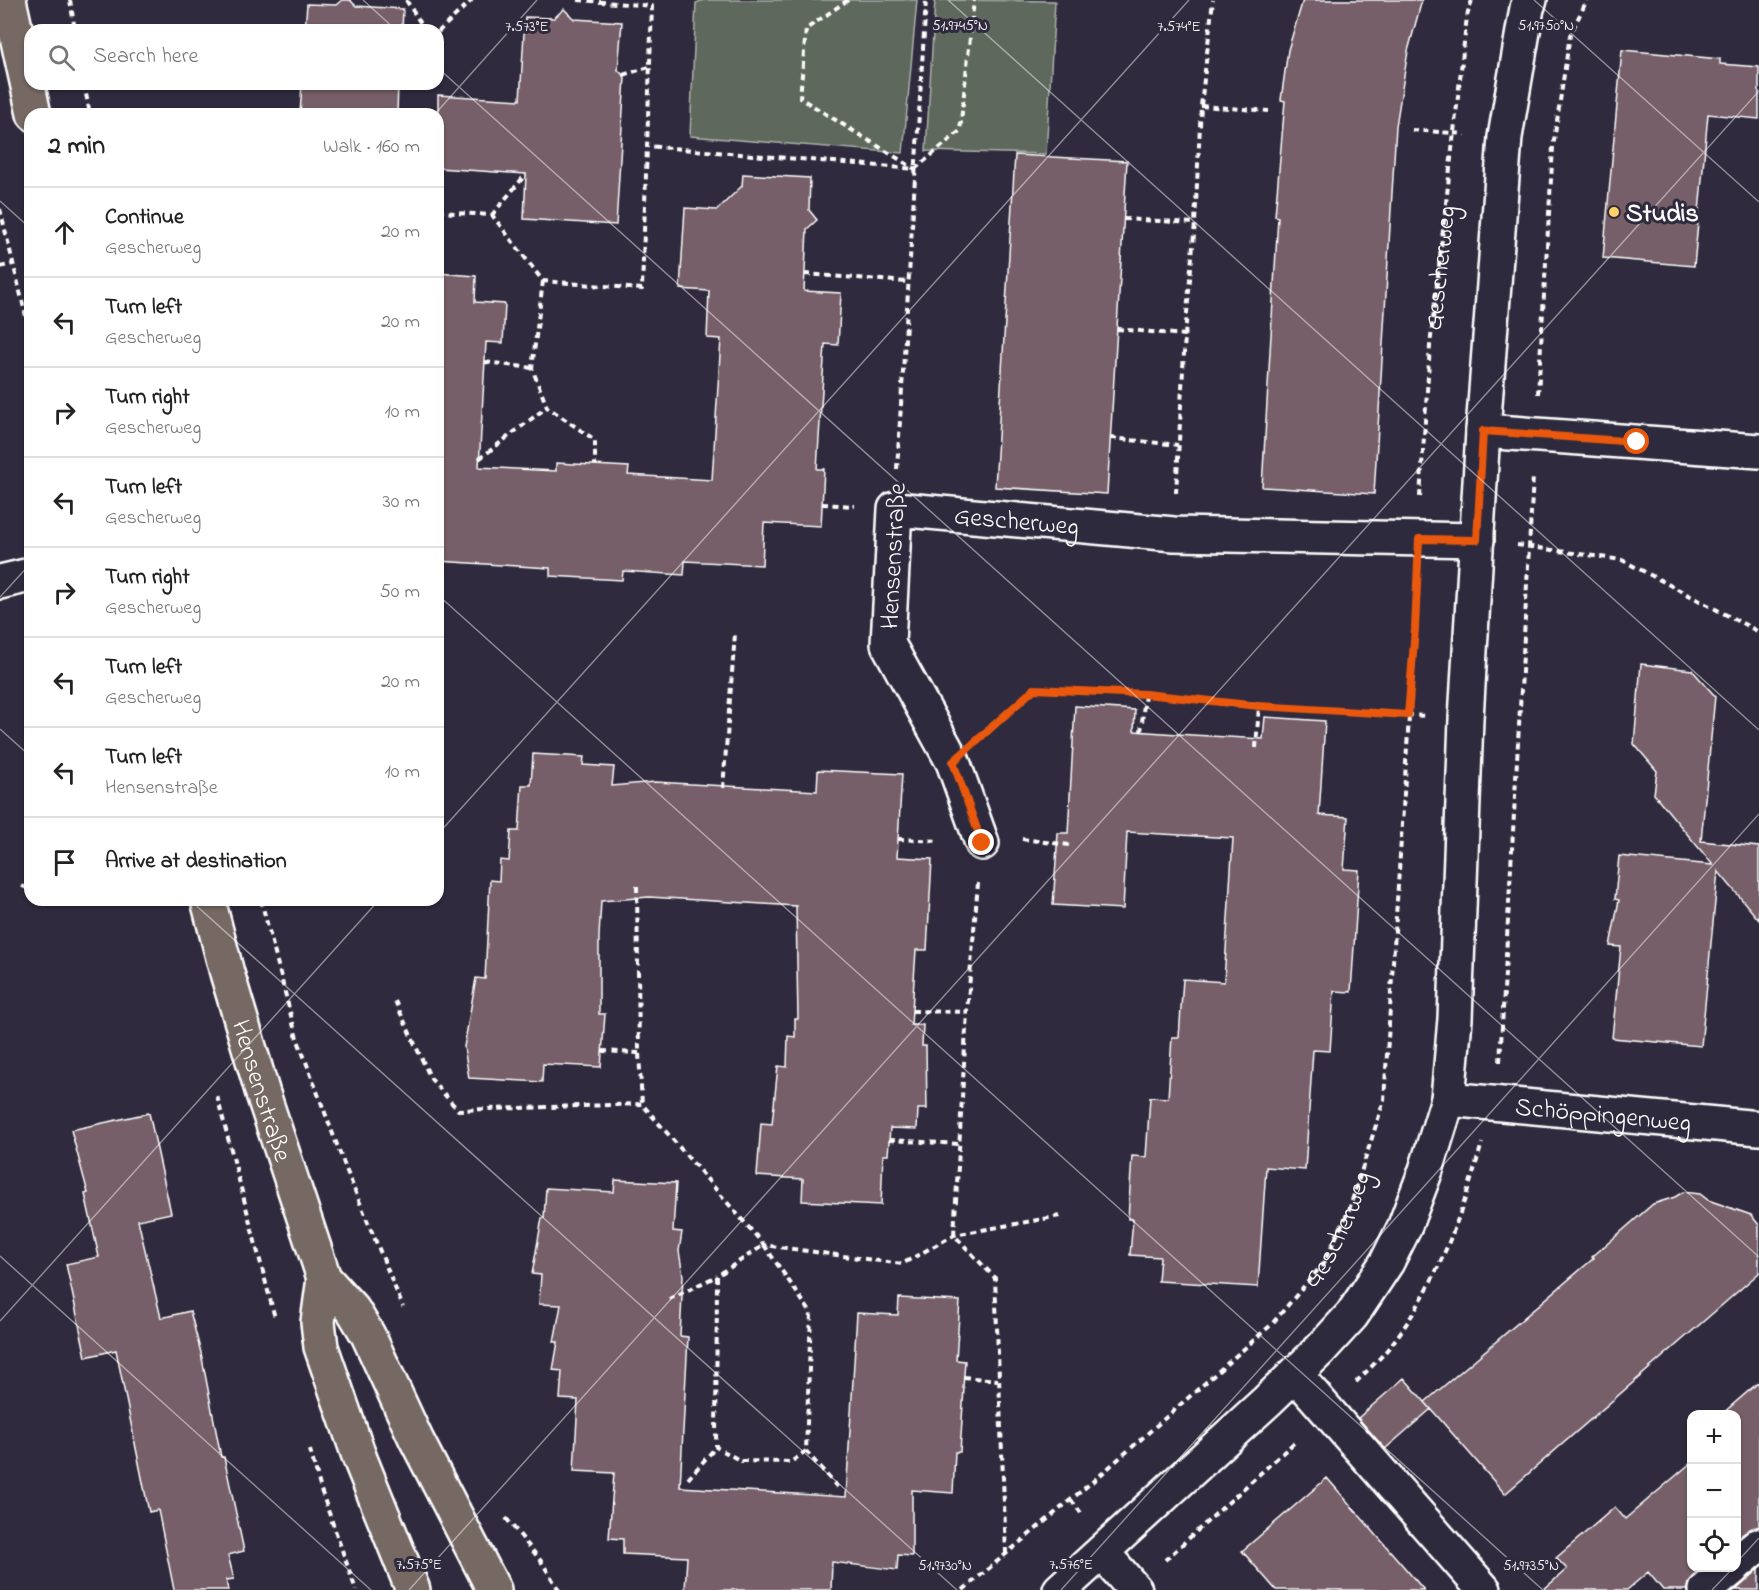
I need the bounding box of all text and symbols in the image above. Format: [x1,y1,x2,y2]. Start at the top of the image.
text: 51.9745°N [932,15,988,37]
text: 51.9750°N [1518,15,1574,37]
text: 7.573°E [505,16,549,38]
text: 7.574°E [1157,16,1201,38]
search box [24,24,444,90]
icon: search [45,41,78,74]
text: Search here [93,41,198,73]
text: 2 min [48,128,105,166]
text: Walk · 160 m [323,133,420,162]
place label: Studis [1626,196,1699,234]
text: Continue [105,202,184,234]
street label: Gescherweg [1416,204,1468,333]
marker: Studis [1607,205,1621,219]
icon: ahead [48,216,81,249]
text: 20 m [381,218,420,247]
text: Gescherweg [105,234,201,263]
text: Turn left [105,292,182,324]
icon: left [48,306,81,339]
text: 20 m [381,308,420,337]
text: Gescherweg [105,324,201,353]
text: Turn right [105,382,190,414]
icon: right [48,396,81,429]
text: 10 m [384,398,420,427]
text: Gescherweg [105,414,201,443]
route start [1623,428,1649,454]
text: Turn left [105,472,182,504]
street label: Hensenstraße [872,482,918,630]
icon: left [48,486,81,519]
text: 30 m [383,488,420,517]
street label: Gescherweg [952,498,1080,547]
text: Gescherweg [105,504,201,533]
text: Turn right [105,562,190,594]
icon: right [48,576,81,609]
text: 50 m [379,578,420,607]
text: Gescherweg [105,594,201,623]
text: Turn left [105,652,182,684]
icon: left [48,666,81,699]
text: 20 m [381,668,420,697]
text: Gescherweg [105,684,201,713]
text: Turn left [105,742,182,774]
icon: left [48,756,81,789]
text: 10 m [384,758,420,787]
text: Hensenstraße [105,774,218,803]
route end [968,829,994,855]
icon: arrive [48,846,81,879]
text: Arrive at destination [105,846,287,878]
street label: Hensenstraße [220,1016,300,1167]
street label: Schöppingenweg [1513,1089,1693,1144]
street label: Gescherweg [1295,1167,1382,1297]
map controls [1687,1410,1741,1572]
button: + [1687,1410,1741,1464]
button: − [1687,1464,1741,1518]
button: locate [1687,1518,1741,1572]
text: 7.575°E [396,1554,442,1576]
text: 7.576°E [1049,1554,1093,1576]
text: 51.9730°N [918,1555,972,1577]
text: 51.9735°N [1503,1555,1559,1577]

